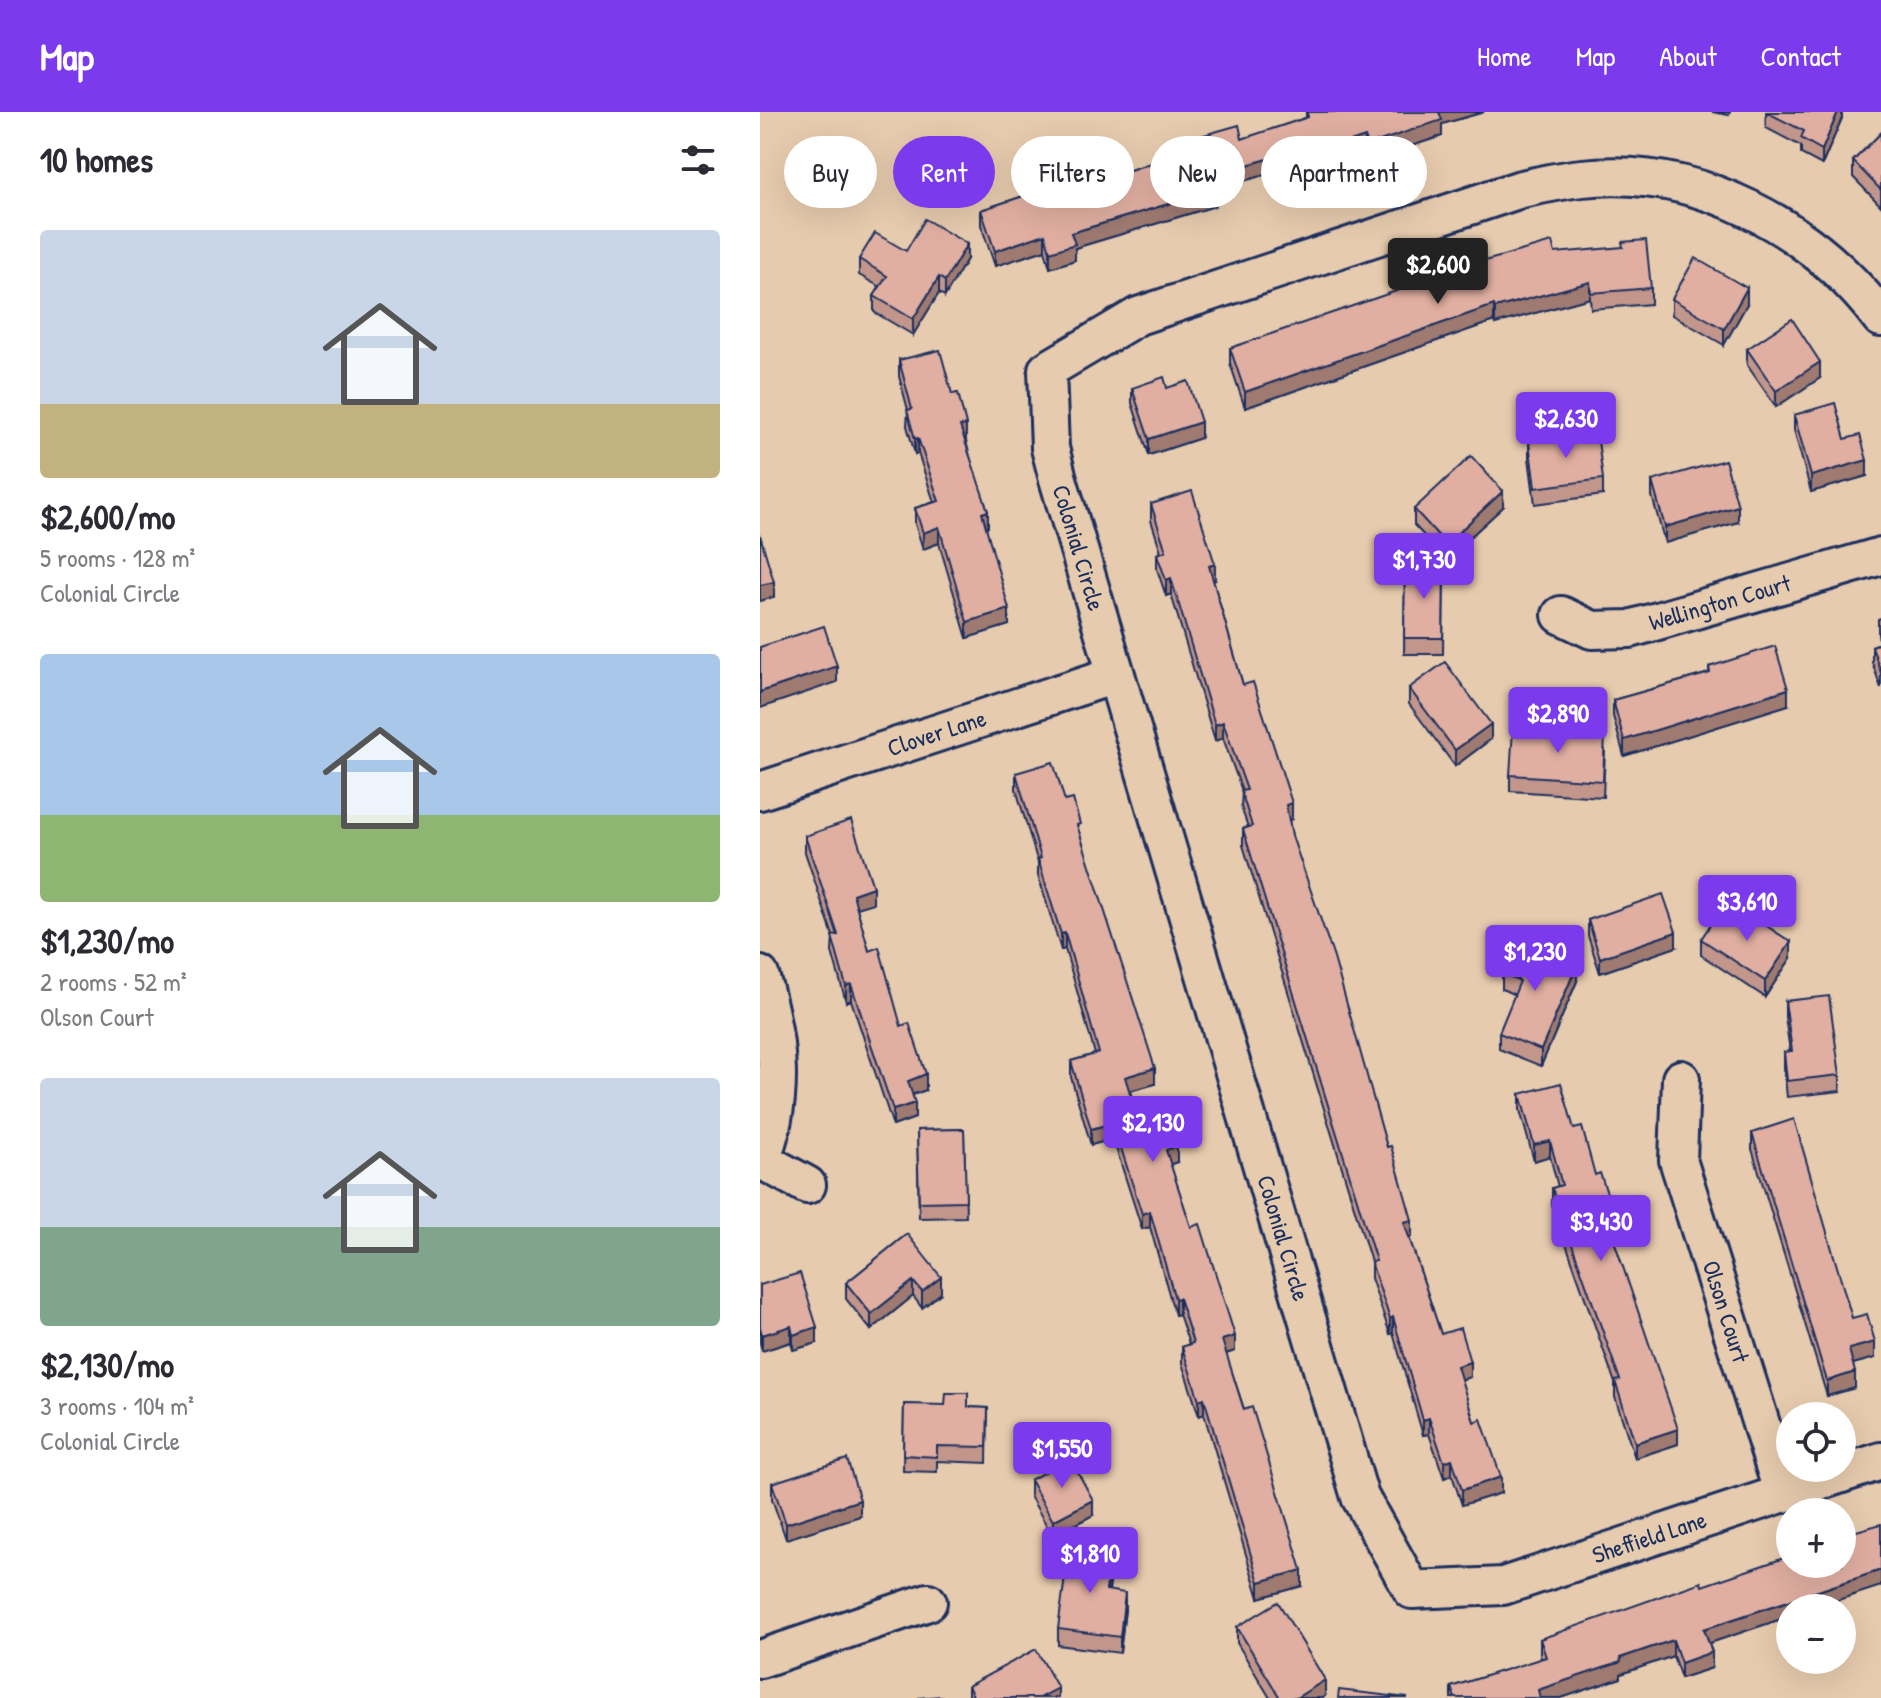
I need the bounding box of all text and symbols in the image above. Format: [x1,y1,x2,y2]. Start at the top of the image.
text: Map [40,30,94,82]
text: Home [1477,37,1532,75]
text: Map [1576,37,1615,75]
text: About [1659,37,1717,75]
text: Contact [1761,37,1841,75]
chip: Buy [784,136,877,208]
chip: Rent [893,136,995,208]
chip: Filters [1011,136,1134,208]
chip: New [1150,136,1245,208]
chip: Apartment [1261,136,1427,208]
text: 10 homes [40,137,153,183]
icon: filters [676,138,720,182]
pin: $2,600 [1373,238,1503,306]
text: $2,600 [1406,246,1470,281]
icon: home [308,282,452,426]
pin: $2,630 [1501,392,1631,460]
text: $2,630 [1534,400,1598,435]
street label: Colonial Circle [1046,481,1113,615]
text: $2,600/mo [40,494,175,540]
pin: $1,730 [1359,533,1489,601]
text: 5 rooms · 128 m² [40,540,195,575]
text: $1,730 [1392,541,1456,576]
street label: Wellington Court [1645,566,1795,638]
text: Colonial Circle [40,575,180,610]
pin: $2,890 [1493,687,1623,755]
text: $2,890 [1526,695,1590,730]
street label: Clover Lane [883,701,990,763]
icon: home [308,706,452,850]
pin: $3,610 [1682,875,1812,943]
text: $3,610 [1716,883,1778,918]
text: $1,230/mo [40,918,174,964]
pin: $1,230 [1470,925,1600,993]
text: $1,230 [1503,933,1567,968]
text: 2 rooms · 52 m² [40,964,187,999]
text: Olson Court [40,999,154,1034]
pin: $2,130 [1088,1096,1218,1164]
text: $2,130 [1121,1104,1185,1139]
icon: home [308,1130,452,1274]
street label: Colonial Circle [1250,1171,1318,1305]
pin: $3,430 [1536,1195,1666,1263]
text: $3,430 [1569,1203,1633,1238]
street label: Olson Court [1696,1256,1758,1367]
text: $2,130/mo [40,1342,174,1388]
text: 3 rooms · 104 m² [40,1388,194,1423]
map controls [1776,1402,1856,1674]
button: locate [1776,1402,1856,1482]
pin: $1,550 [997,1422,1127,1490]
text: Colonial Circle [40,1423,180,1458]
text: $1,550 [1031,1430,1093,1465]
button: + [1776,1498,1856,1578]
street label: Sheffield Lane [1588,1503,1711,1570]
pin: $1,810 [1025,1527,1155,1595]
text: $1,810 [1060,1535,1120,1570]
button: − [1776,1594,1856,1674]

